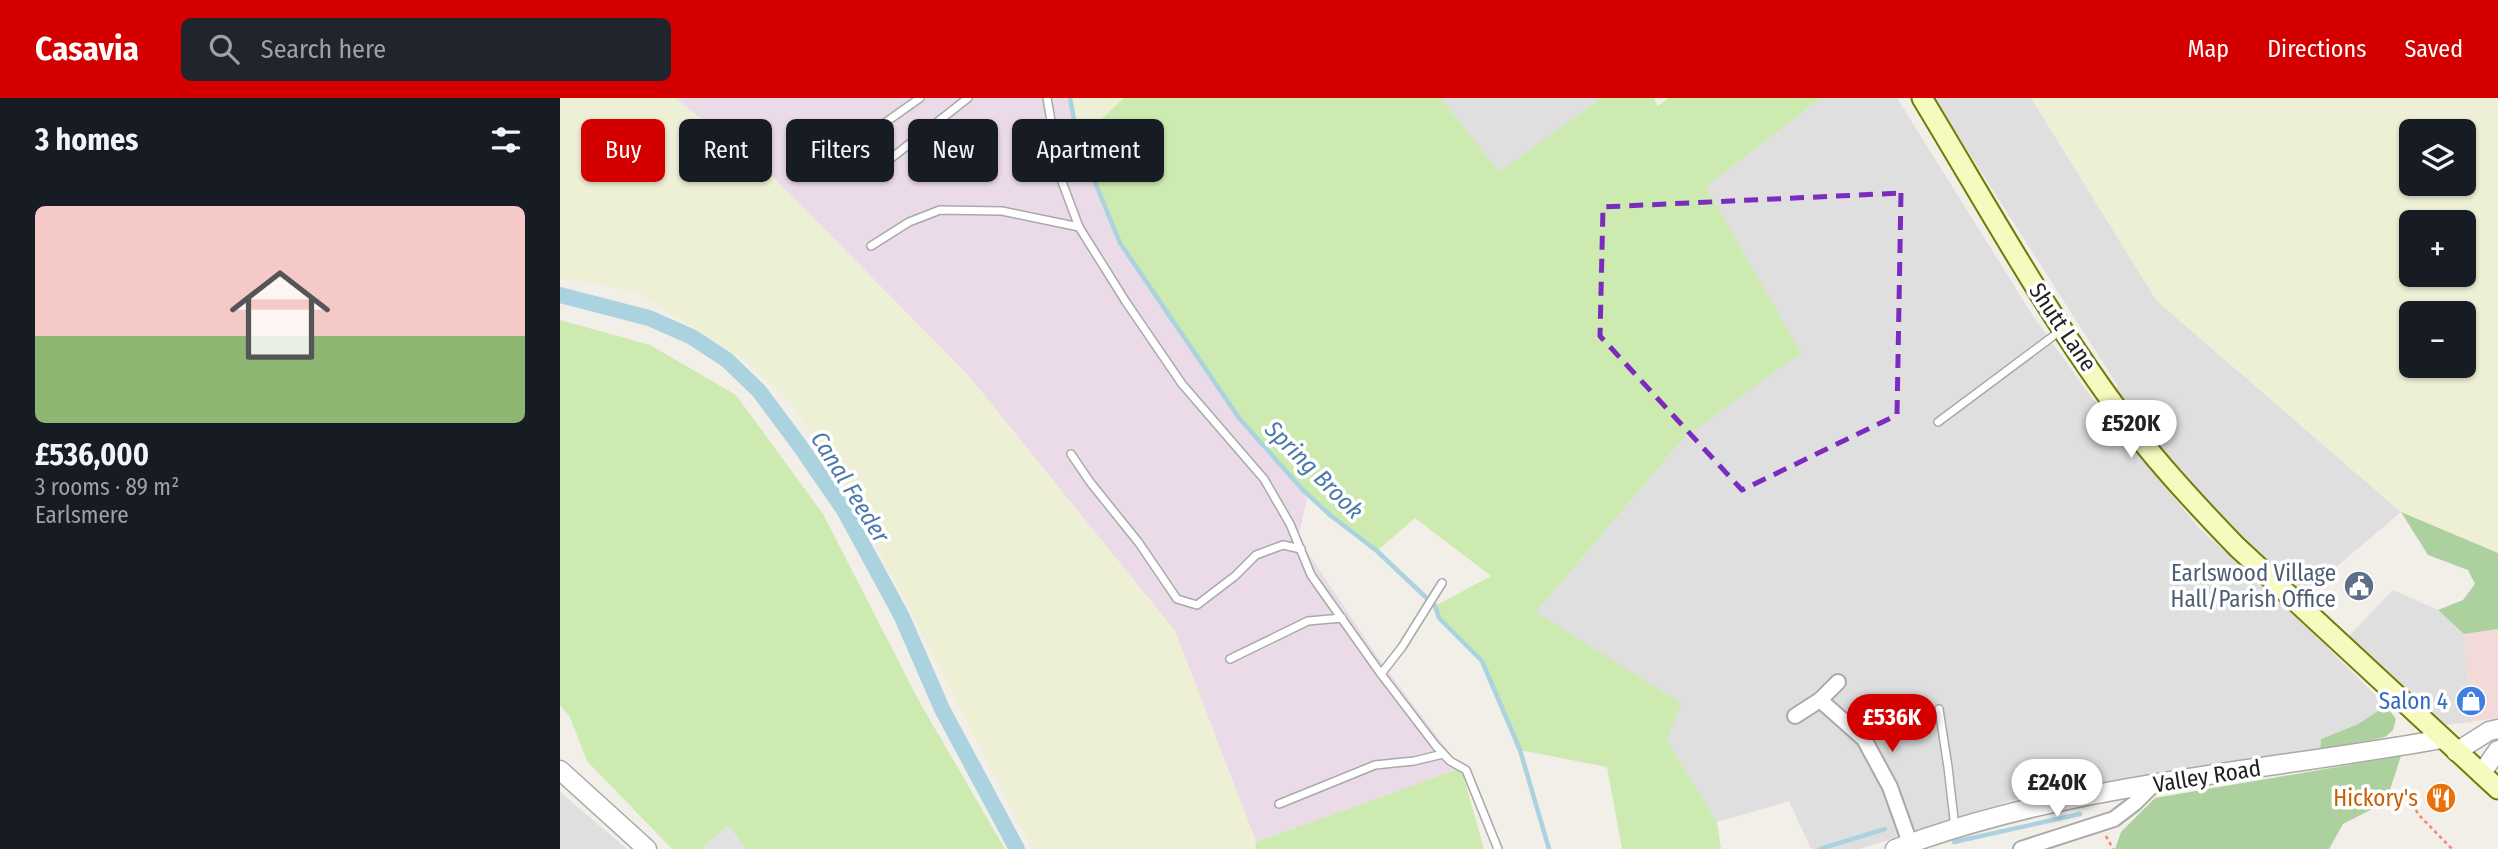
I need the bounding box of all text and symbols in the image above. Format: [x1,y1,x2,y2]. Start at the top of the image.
search box [181,18,671,81]
text: Casavia [35,29,139,69]
icon: search [205,30,243,68]
text: Search here [261,34,386,65]
text: Map [2188,35,2229,63]
text: Directions [2267,35,2366,63]
text: Saved [2404,35,2463,63]
chip: Buy [581,119,665,182]
chip: Rent [679,119,772,182]
chip: Filters [786,119,894,182]
chip: New [908,119,998,182]
chip: Apartment [1012,119,1164,182]
map controls [2399,119,2476,378]
button: layers [2399,119,2476,196]
icon: filters [487,121,525,159]
text: 3 homes [35,122,138,158]
button: + [2399,210,2476,287]
icon: home [217,252,343,378]
street label: Shutt Lane [2023,277,2103,377]
button: − [2399,301,2476,378]
pin: £520K [2082,400,2180,460]
text: £520K [2102,409,2160,437]
water label: Spring Brook [1258,414,1369,525]
water label: Canal Feeder [805,426,895,548]
text: £536,000 [35,437,149,473]
text: 3 rooms · 89 m² [35,473,179,501]
text: Earlsmere [35,501,129,529]
place label: Earlswood Village Hall/Parish Office [2171,559,2336,613]
public building icon: Earlswood Village Hall/Parish Office [2342,569,2376,603]
shop icon: Salon 4 [2454,684,2488,718]
place label: Salon 4 [2379,687,2448,715]
pin: £536K [1843,694,1941,754]
text: £536K [1863,703,1921,731]
street label: Valley Road [2151,754,2263,798]
pin: £240K [2008,760,2106,819]
text: £240K [2027,768,2087,796]
restaurant icon: Hickory's [2424,781,2458,815]
place label: Hickory's [2333,784,2418,812]

